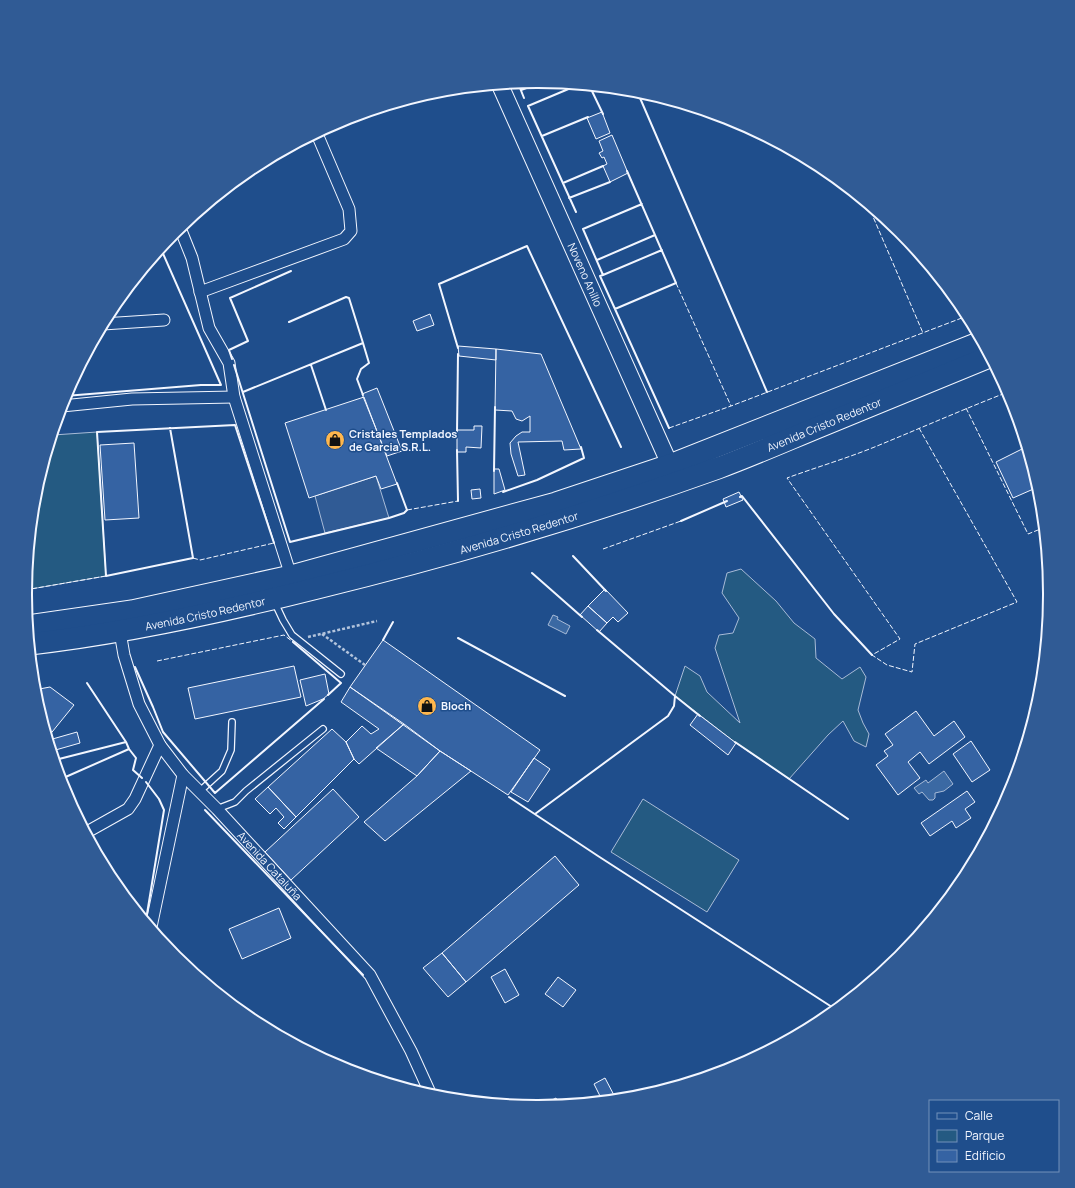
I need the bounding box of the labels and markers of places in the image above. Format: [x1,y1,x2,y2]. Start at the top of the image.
place label: Cristales Templados de Garcia S.R.L. [349,426,457,454]
shop icon: Cristales Templados de Garcia S.R.L. [324,429,346,451]
shop icon: Bloch [416,695,438,717]
place label: Bloch [441,698,471,713]

